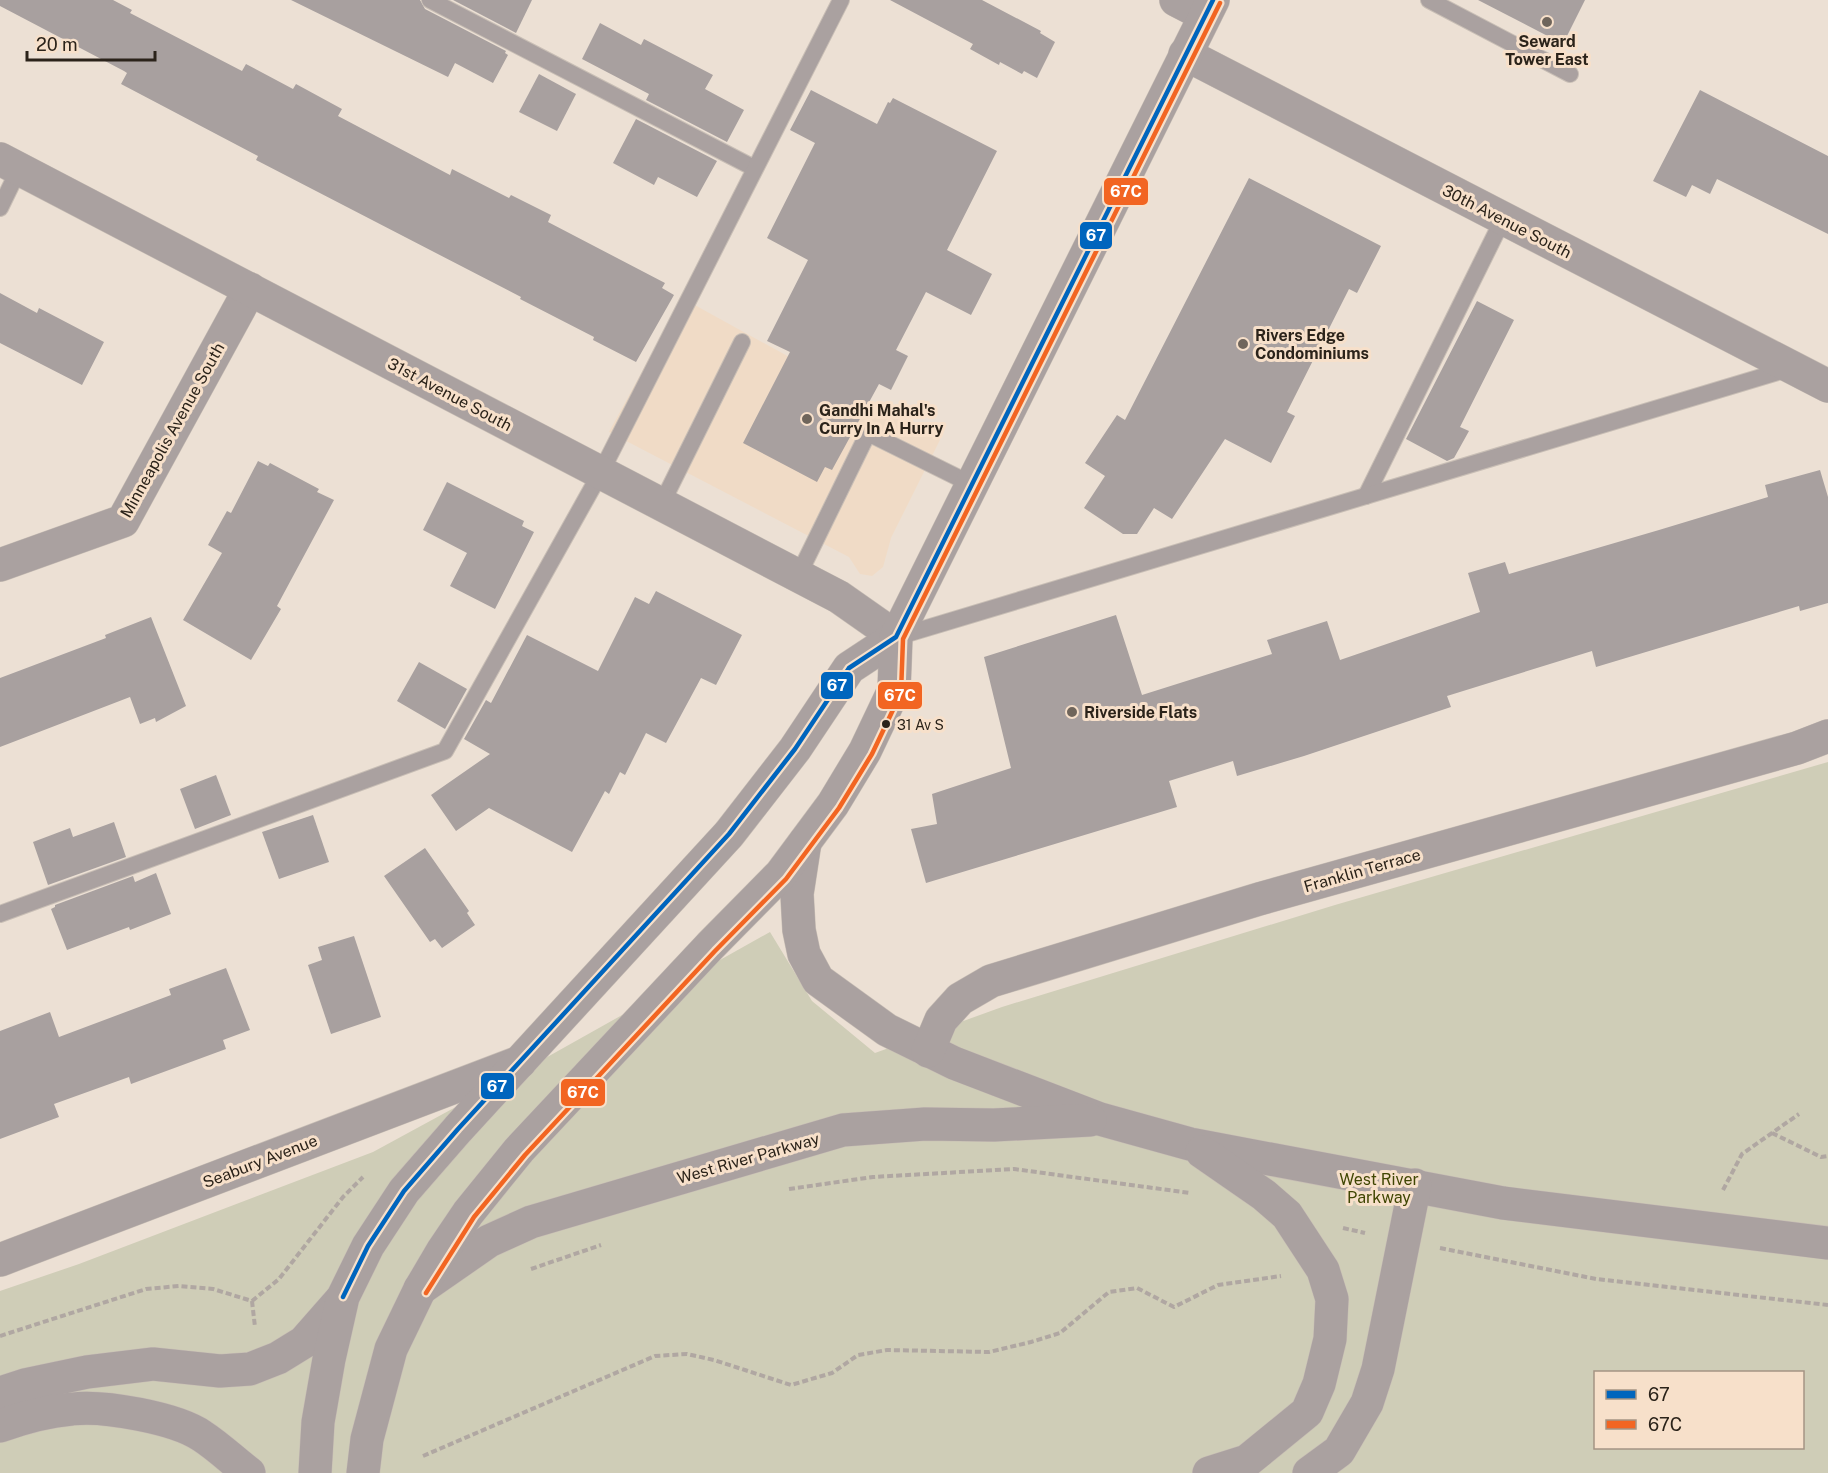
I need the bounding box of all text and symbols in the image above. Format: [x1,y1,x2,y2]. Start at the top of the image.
marker: Seward Tower East [1540,15,1554,29]
scale bar [27,24,154,62]
place label: Seward Tower East [1505,32,1589,69]
text: 20 m [36,34,78,55]
line badge: 67C [1103,177,1149,206]
street label: 30th Avenue South [1439,181,1574,262]
text: 67C [1110,182,1142,201]
line badge: 67 [1079,221,1113,250]
text: 67 [1086,226,1106,245]
place label: Rivers Edge Condominiums [1255,326,1369,363]
marker: Rivers Edge Condominiums [1236,337,1250,351]
street label: Minneapolis Avenue South [116,340,228,521]
street label: 31st Avenue South [384,354,515,435]
place label: Gandhi Mahal's Curry In A Hurry [819,401,943,438]
marker: Gandhi Mahal's Curry In A Hurry [800,412,814,426]
line badge: 67 [820,671,854,700]
text: 67 [827,676,847,695]
line badge: 67C [877,681,923,710]
text: 67C [884,686,916,705]
place label: Riverside Flats [1084,703,1197,722]
marker: Riverside Flats [1065,705,1079,719]
place label: 31 Av S [897,717,944,733]
marker: 31 Av S [880,718,892,730]
street label: Franklin Terrace [1301,845,1423,896]
line badge: 67 [480,1072,515,1100]
text: 67 [487,1077,507,1096]
line badge: 67C [560,1078,606,1107]
text: 67C [567,1083,599,1102]
street label: West River Parkway [675,1129,822,1188]
street label: Seabury Avenue [200,1131,320,1192]
park label: West River Parkway [1339,1170,1419,1207]
legend [1594,1371,1804,1449]
text: 67 [1648,1384,1670,1405]
text: 67C [1648,1414,1682,1435]

